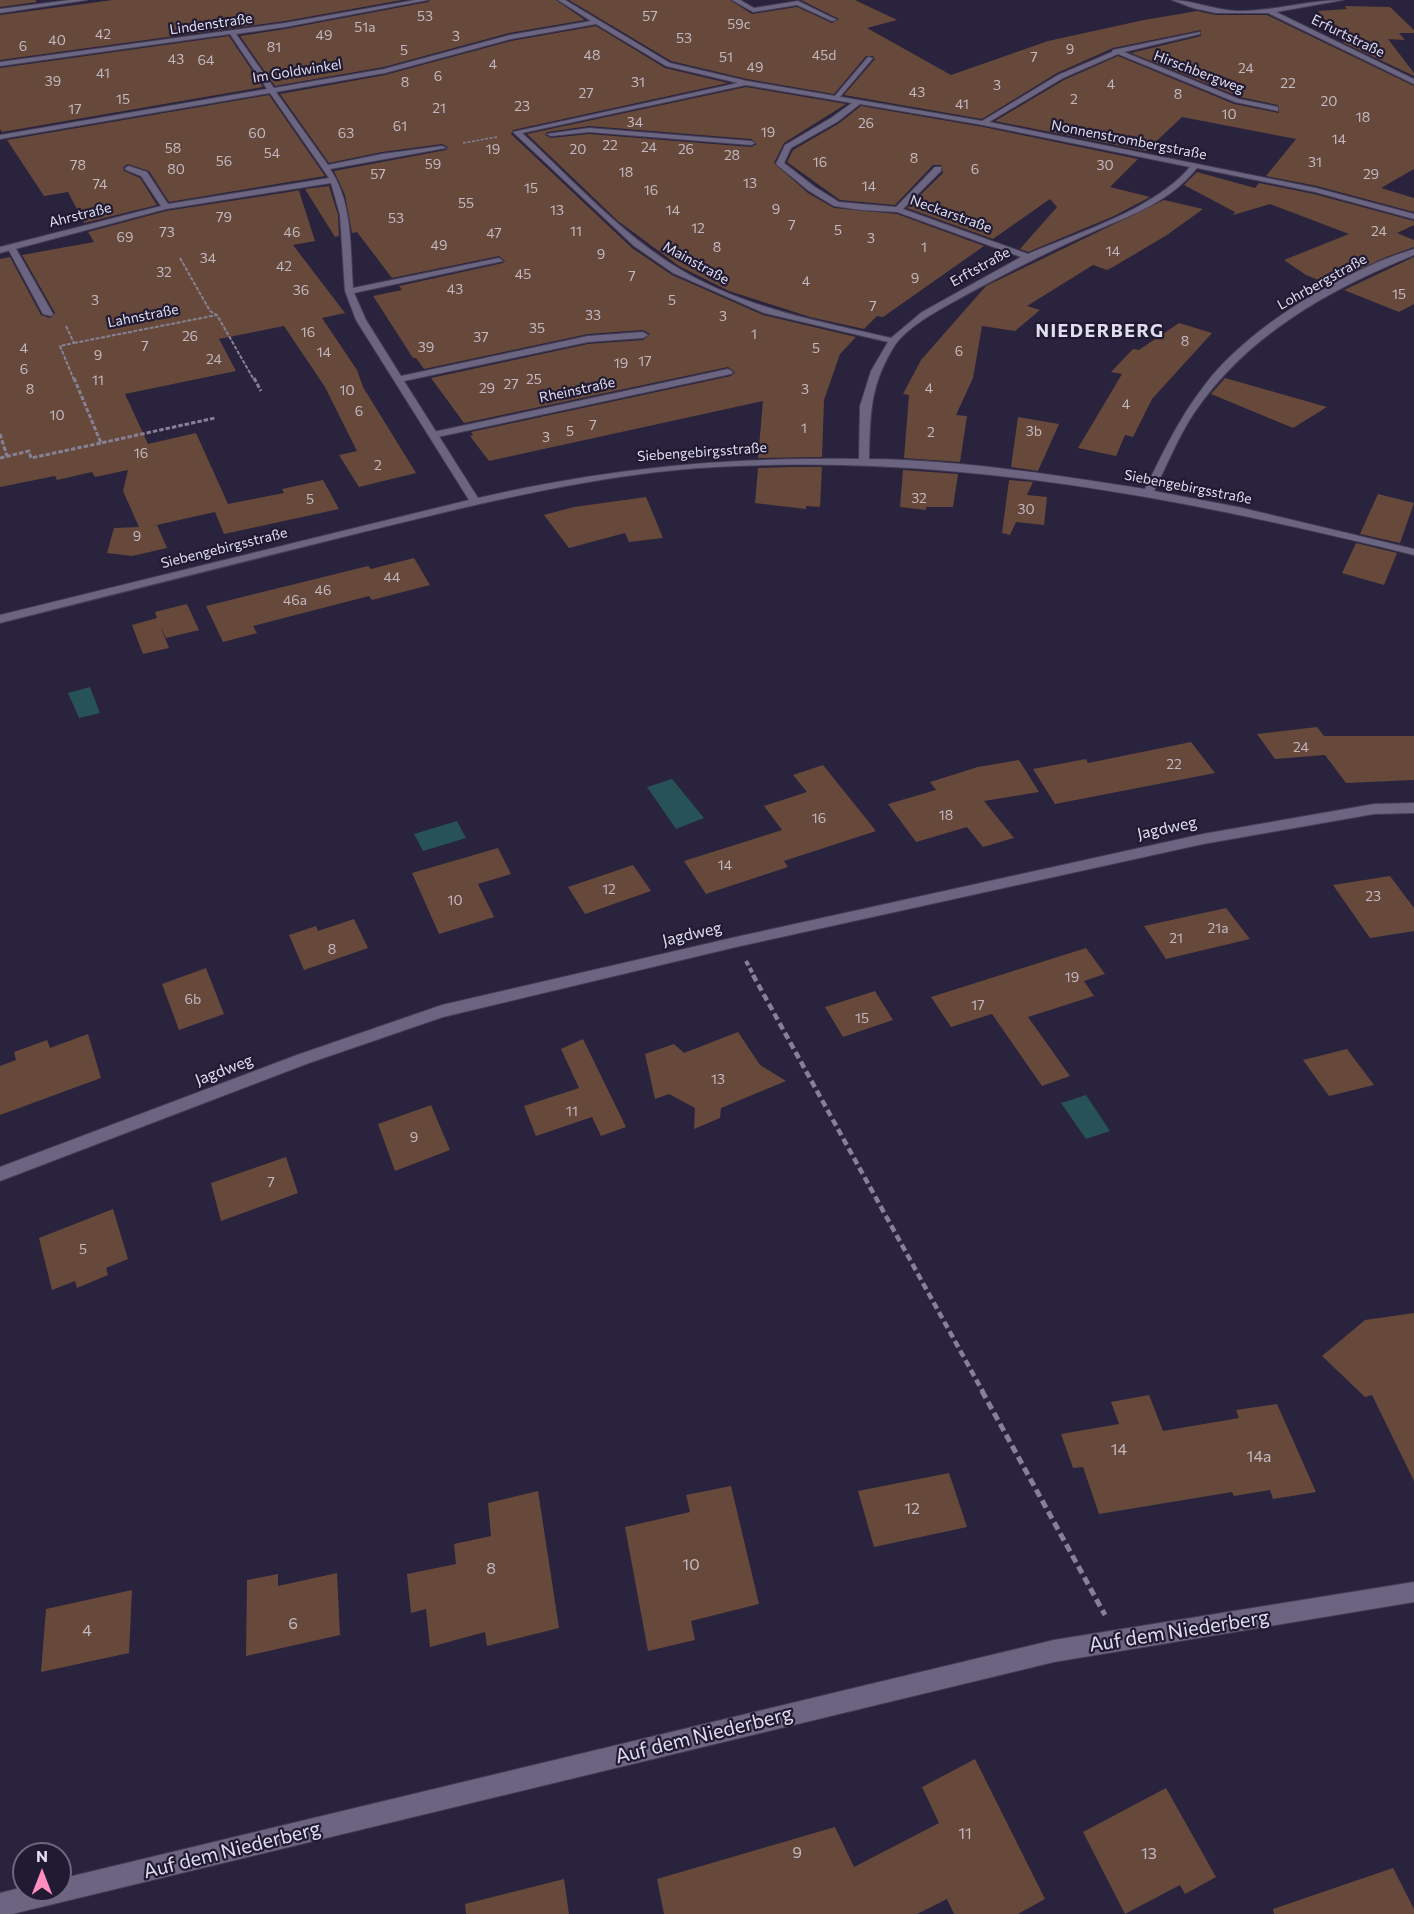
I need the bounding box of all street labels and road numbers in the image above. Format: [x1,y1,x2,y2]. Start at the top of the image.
street label: Lindenstraße [168,10,254,38]
street label: Erfurtstraße [1309,11,1387,61]
street label: Hirschbergweg [1151,47,1247,97]
street label: Im Goldwinkel [251,56,343,86]
street label: Nonnenstrombergstraße [1050,117,1208,163]
street label: Neckarstraße [908,191,994,237]
street label: Ahrstraße [47,199,113,231]
street label: Mainstraße [660,238,732,288]
street label: Erftstraße [947,244,1013,290]
street label: Lohrbergstraße [1274,251,1370,313]
street label: Lahnstraße [106,301,180,331]
street label: Rheinstraße [538,374,616,406]
street label: Siebengebirgsstraße [637,439,767,465]
street label: Siebengebirgsstraße [1123,466,1253,508]
street label: Siebengebirgsstraße [159,524,289,572]
street label: Jagdweg [1135,812,1199,844]
street label: Jagdweg [660,918,724,950]
street label: Jagdweg [192,1050,256,1090]
street label: Auf dem Niederberg [1087,1605,1271,1657]
street label: Auf dem Niederberg [613,1701,795,1769]
street label: Auf dem Niederberg [141,1816,323,1884]

